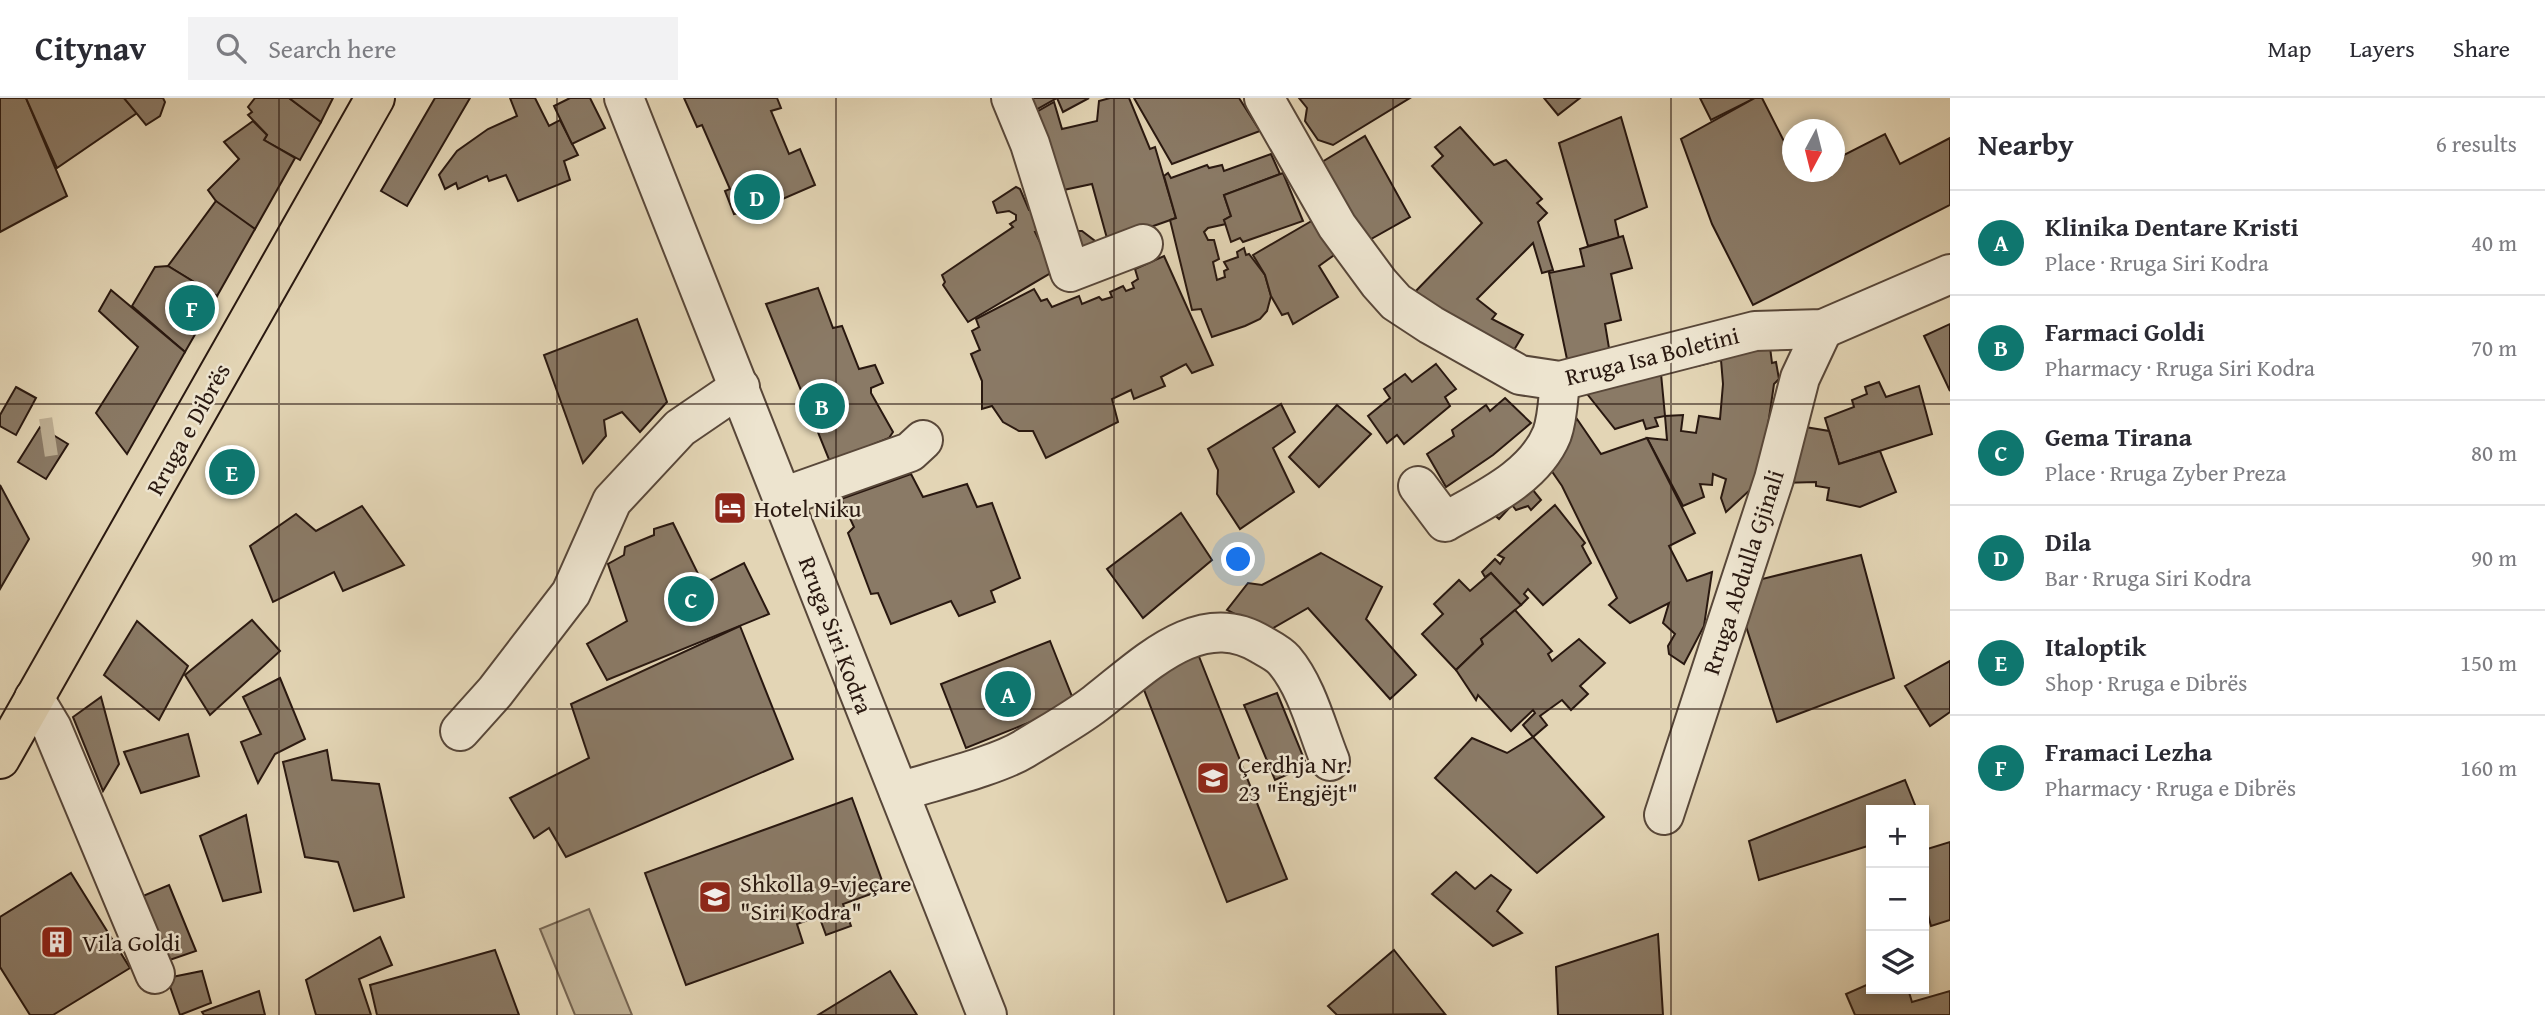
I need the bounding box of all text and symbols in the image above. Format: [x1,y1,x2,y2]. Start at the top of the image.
search box [188,17,678,80]
text: Citynav [35,24,146,72]
icon: search [212,29,250,67]
text: Search here [268,29,396,68]
text: Map [2268,31,2311,66]
text: Layers [2349,31,2415,66]
text: Share [2453,31,2510,66]
north arrow [1782,119,1845,182]
text: Nearby [1978,122,2074,166]
text: 6 results [2436,127,2517,160]
pin: D [734,171,780,223]
text: Klinika Dentare Kristi [2045,207,2299,246]
text: A [1994,226,2008,259]
text: 40 m [2471,226,2517,259]
text: Place · Rruga Siri Kodra [2045,246,2269,279]
pin: F [169,282,215,334]
text: Farmaci Goldi [2045,312,2205,351]
street label: Rruga Isa Boletini [1561,317,1743,395]
text: B [1994,331,2008,364]
text: 70 m [2471,331,2517,364]
text: Pharmacy · Rruga Siri Kodra [2045,351,2315,384]
street label: Rruga e Dibrës [137,357,239,501]
pin: B [799,380,845,432]
text: Gema Tirana [2045,417,2192,456]
text: C [1994,436,2008,469]
text: 80 m [2471,436,2517,469]
pin: E [209,446,255,498]
text: Place · Rruga Zyber Preza [2045,456,2286,489]
street label: Rruga Abdulla Gjinali [1693,465,1793,679]
hotel icon: Hotel Niku [711,489,749,527]
place label: Hotel Niku [754,491,862,526]
text: Dila [2045,522,2091,561]
text: D [1994,541,2008,574]
text: 90 m [2471,541,2517,574]
your location [1221,542,1255,576]
street label: Rruga Siri Kodra [790,551,882,719]
text: Bar · Rruga Siri Kodra [2045,561,2251,594]
pin: C [668,573,714,625]
text: Italoptik [2045,627,2146,666]
text: E [1995,646,2007,679]
text: 150 m [2460,646,2517,679]
text: Shop · Rruga e Dibrës [2045,666,2247,699]
pin: A [985,668,1031,720]
text: Framaci Lezha [2045,732,2212,771]
place label: Çerdhja Nr. 23 "Ëngjëjt" [1238,747,1358,810]
text: F [1995,751,2007,784]
text: 160 m [2460,751,2517,784]
school or university icon: Çerdhja Nr. 23 "Ëngjëjt" [1194,759,1232,797]
text: Pharmacy · Rruga e Dibrës [2045,771,2296,804]
map controls [1866,805,1929,994]
button: + [1866,805,1929,868]
place label: Shkolla 9-vjeçare "Siri Kodra" [740,866,911,929]
button: − [1866,868,1929,931]
school or university icon: Shkolla 9-vjeçare "Siri Kodra" [696,878,734,916]
building icon: Vila Goldi [38,923,76,961]
place label: Vila Goldi [82,925,181,960]
button: layers [1866,931,1929,994]

